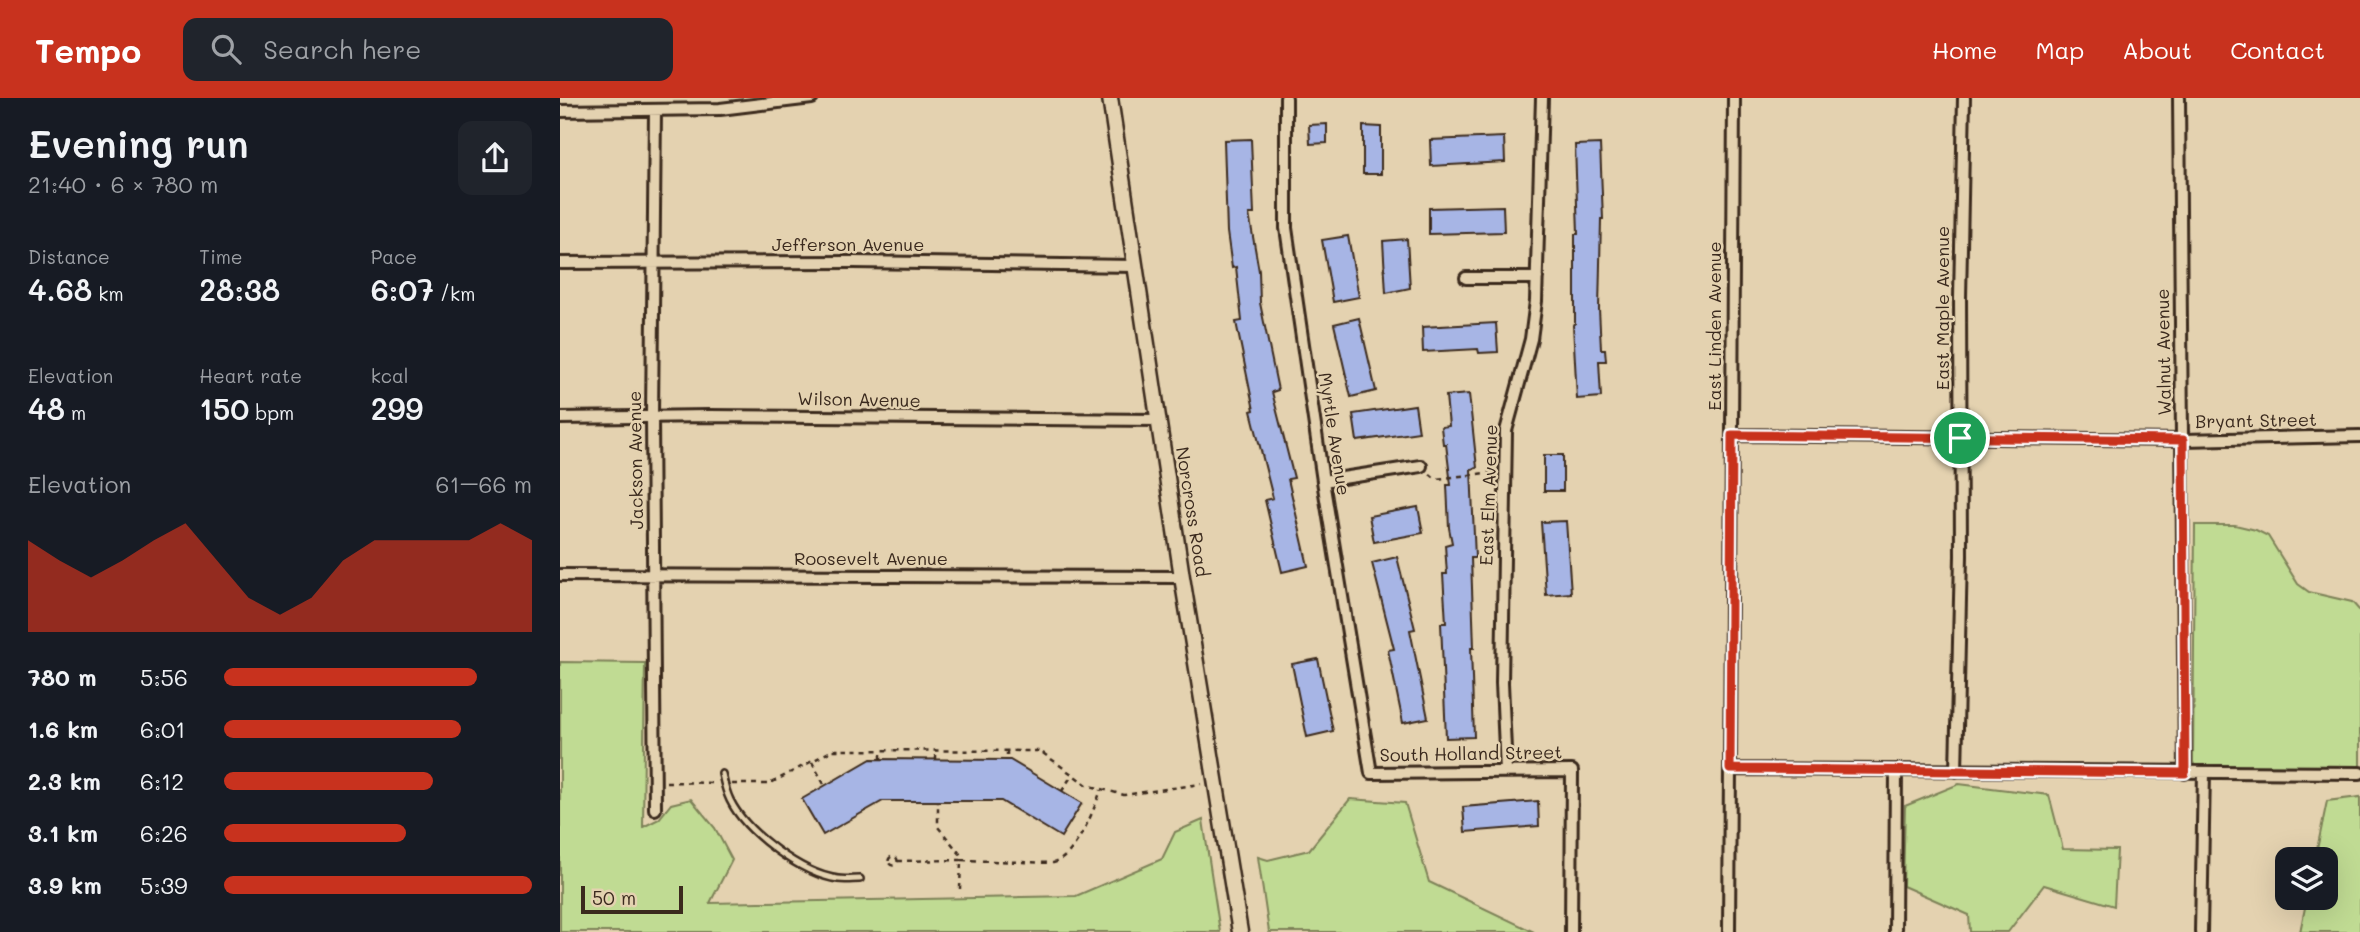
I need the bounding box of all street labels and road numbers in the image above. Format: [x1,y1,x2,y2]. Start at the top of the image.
street label: East Maple Avenue [1930,226,1954,390]
street label: Jefferson Avenue [772,232,924,256]
street label: East Linden Avenue [1702,241,1726,411]
street label: Walnut Avenue [2150,288,2176,416]
street label: Myrtle Avenue [1313,371,1357,497]
street label: Wilson Avenue [797,386,921,412]
street label: Jackson Avenue [622,390,648,530]
street label: Bryant Street [2195,407,2317,433]
street label: East Elm Avenue [1474,424,1502,566]
street label: Norcross Road [1171,445,1215,579]
street label: Roosevelt Avenue [794,546,948,570]
street label: South Holland Street [1379,739,1563,767]

